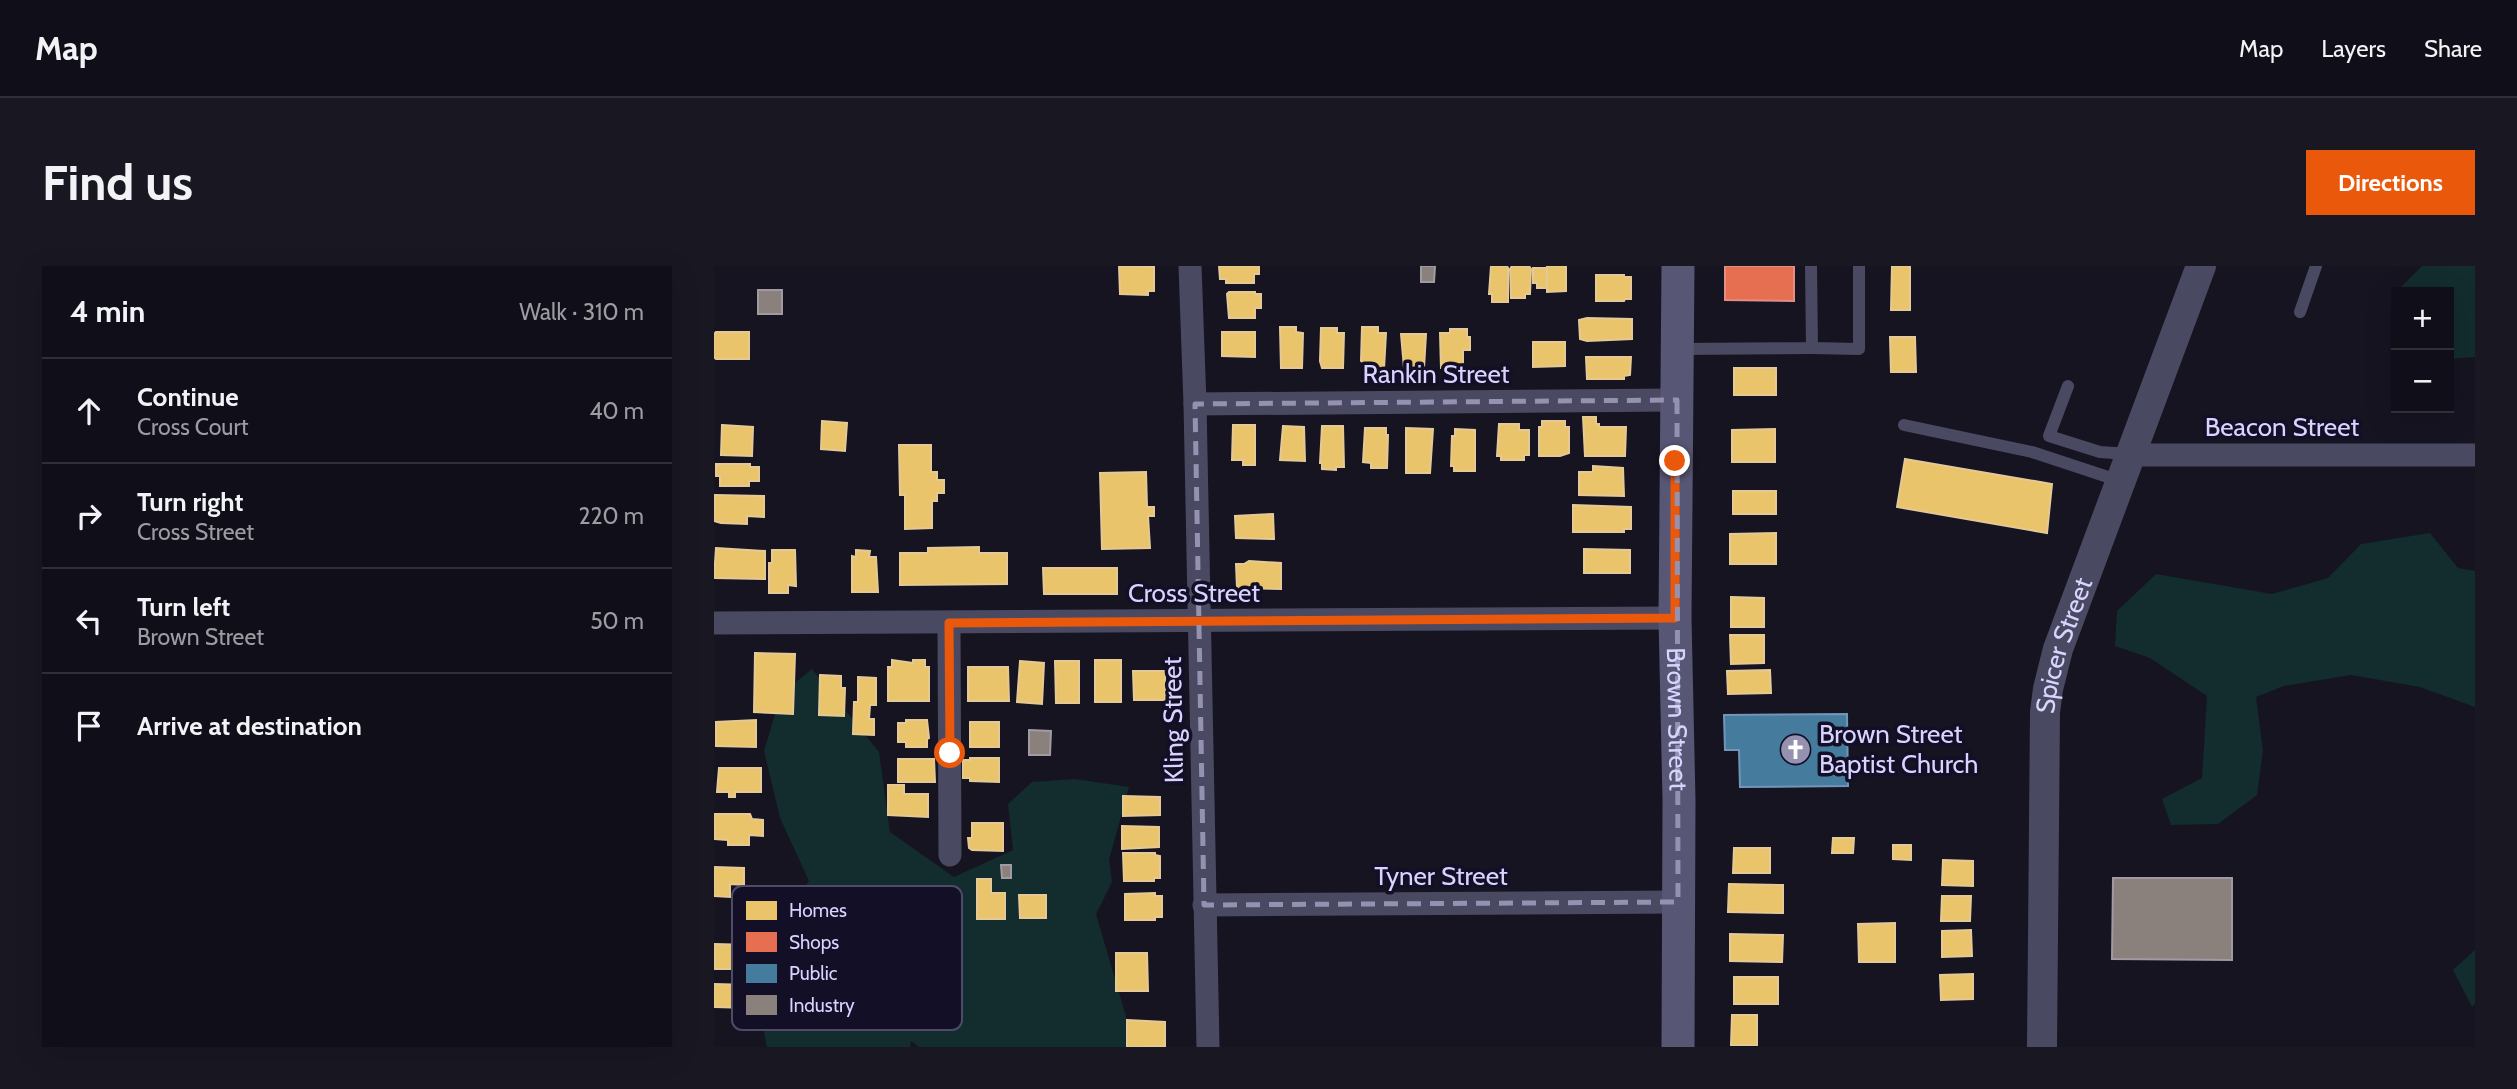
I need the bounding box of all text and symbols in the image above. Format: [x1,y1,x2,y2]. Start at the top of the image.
text: Map [35,28,98,68]
text: Map [2239,34,2283,63]
text: Layers [2321,34,2386,63]
text: Share [2424,34,2482,63]
button: Directions [2306,150,2475,215]
text: Find us [42,153,193,212]
map controls [2391,287,2454,413]
button: + [2391,287,2454,350]
text: 4 min [70,293,145,330]
text: Walk · 310 m [519,298,644,326]
button: − [2391,350,2454,413]
street label: Rankin Street [1363,358,1510,390]
text: Continue [137,381,239,413]
icon: ahead [70,392,108,430]
text: 40 m [589,397,644,425]
street label: Beacon Street [2205,411,2359,443]
text: Cross Court [137,413,248,441]
route end [1659,445,1690,476]
text: Turn right [137,486,243,518]
icon: right [70,497,108,535]
text: 220 m [578,502,644,530]
text: Cross Street [137,518,254,546]
street label: Spicer Street [2029,573,2099,716]
street label: Cross Street [1128,577,1260,609]
text: Turn left [137,591,230,623]
icon: left [70,602,108,640]
text: 50 m [590,607,644,635]
text: Brown Street [137,623,264,651]
street label: Brown Street [1660,647,1695,791]
street label: Kling Street [1156,656,1190,784]
icon: arrive [70,707,108,745]
text: Arrive at destination [137,710,362,742]
place label: Brown Street Baptist Church [1819,718,1978,780]
church icon: Brown Street Baptist Church [1779,732,1813,766]
route start [934,737,965,768]
street label: Tyner Street [1374,860,1508,892]
legend [732,886,962,1030]
text: Homes [789,899,847,922]
text: Shops [789,931,839,954]
text: Public [789,962,838,985]
text: Industry [789,994,855,1017]

